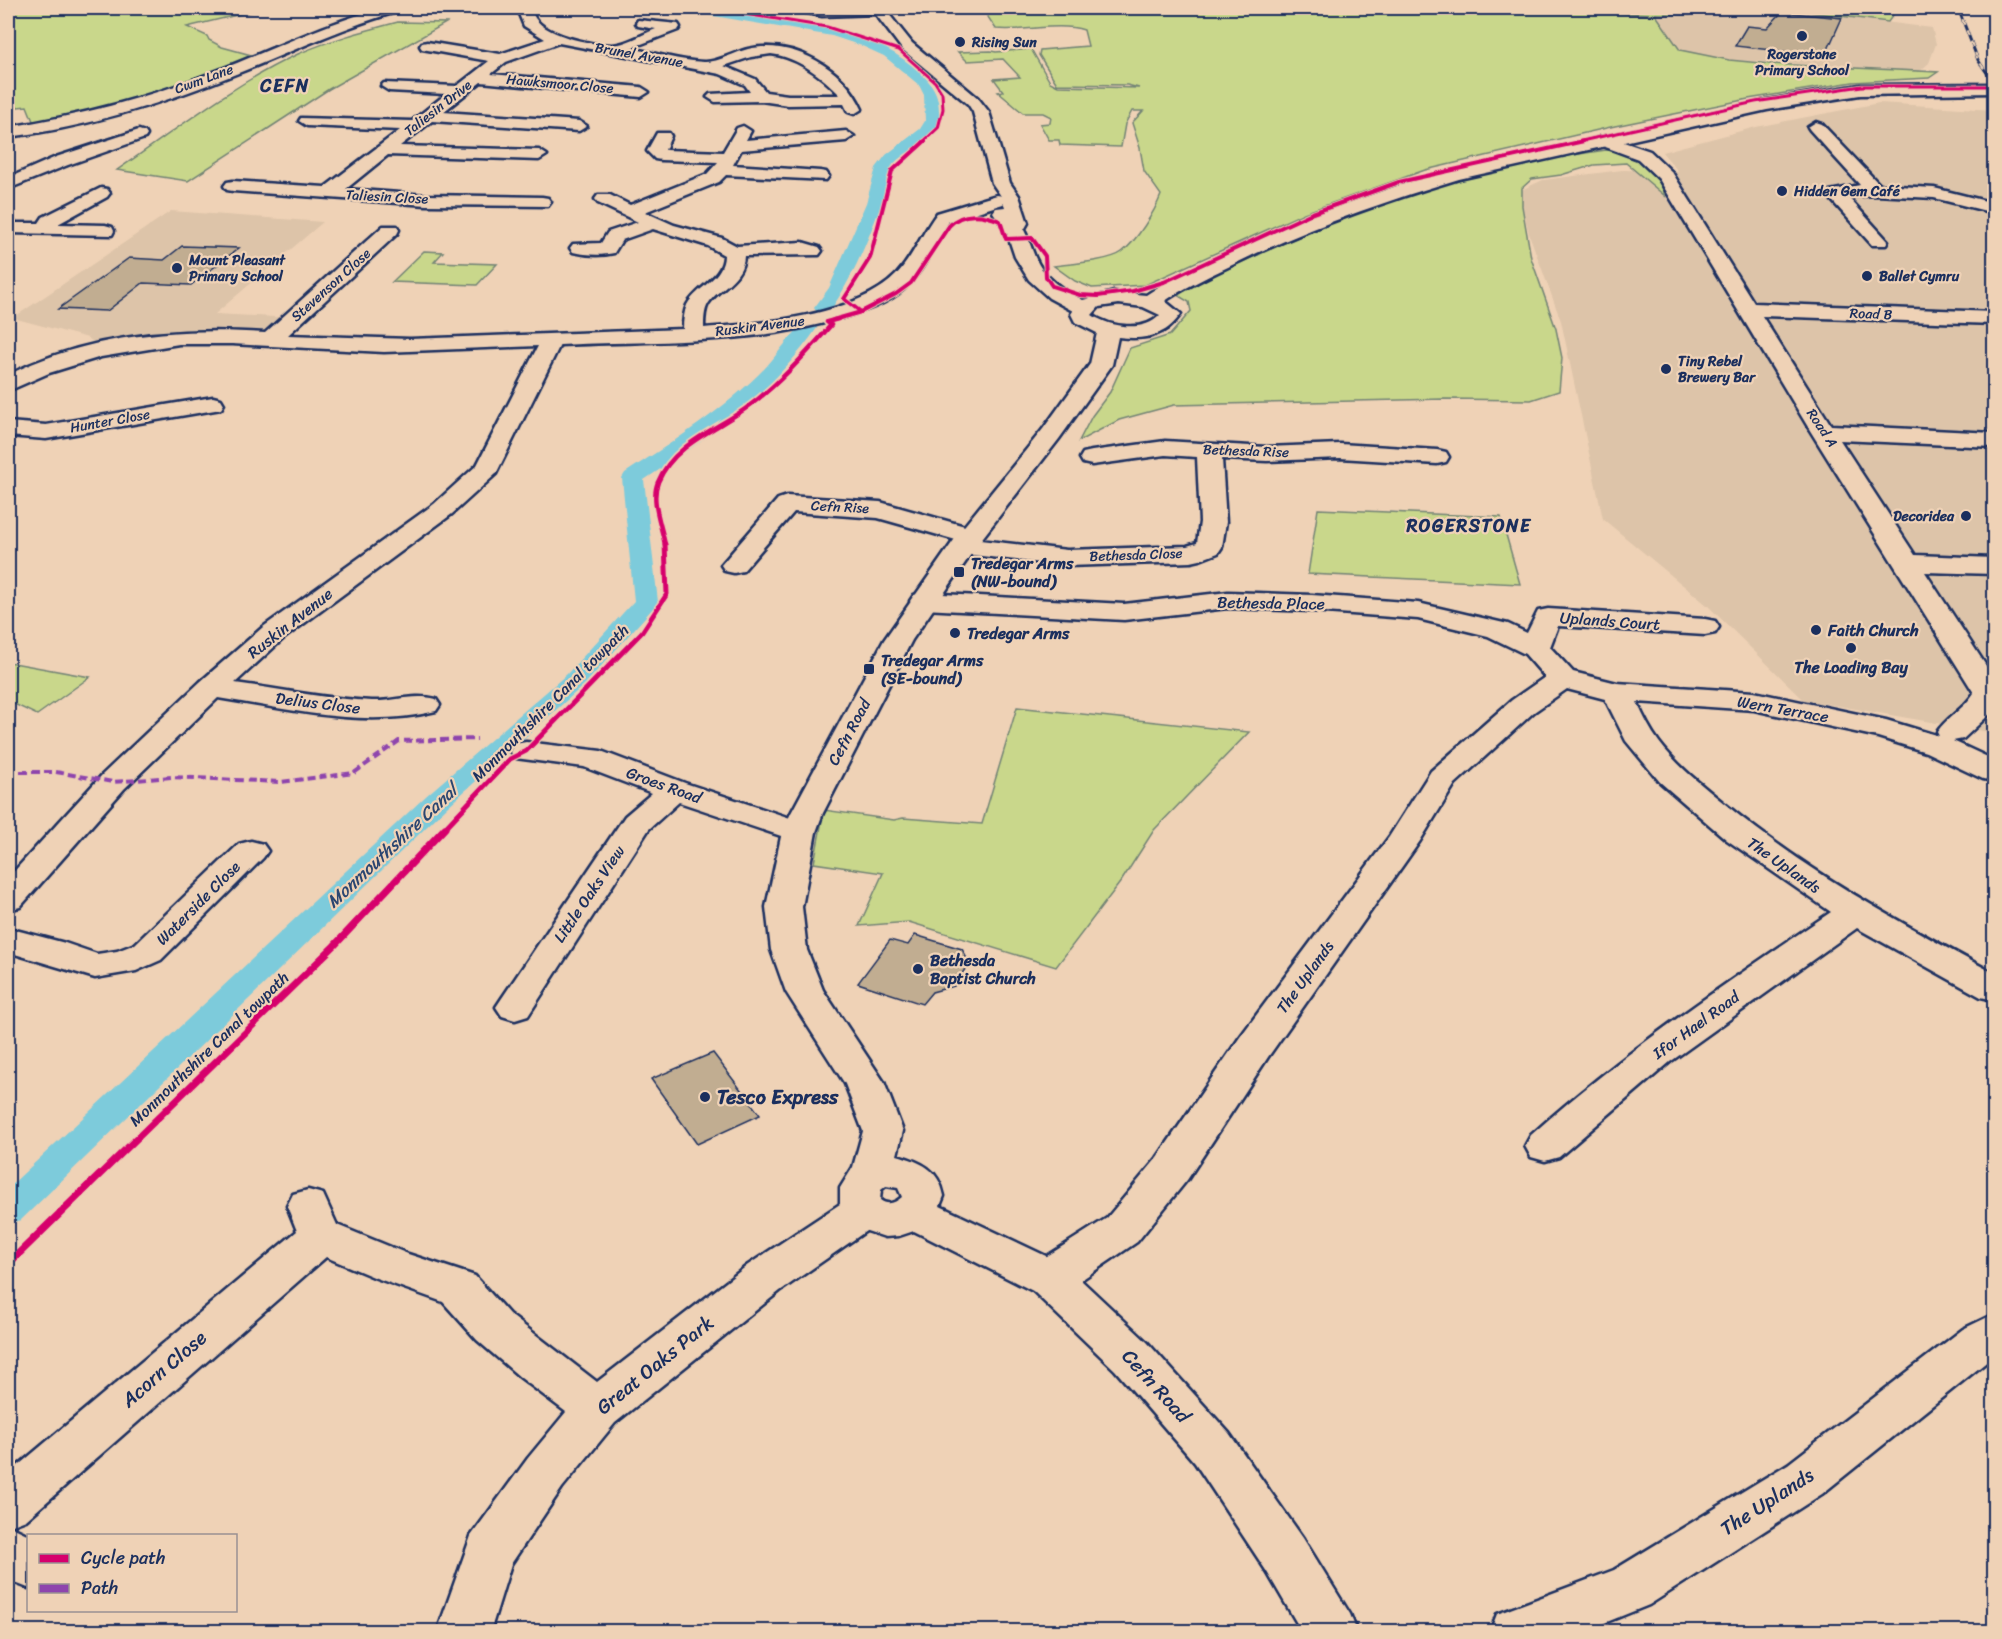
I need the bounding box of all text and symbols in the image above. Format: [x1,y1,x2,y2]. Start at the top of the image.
marker: Rogerstone Primary School [1795,29,1809,43]
place label: Rising Sun [971,30,1037,55]
street label: Brunel Avenue [593,35,685,75]
marker: Rising Sun [953,35,967,49]
place label: Rogerstone Primary School [1755,42,1850,83]
street label: Cwm Lane [171,57,237,101]
street label: Hawksmoor Close [505,67,615,101]
district label: CEFN [259,70,310,102]
street label: Taliesin Drive [398,73,478,143]
place label: Hidden Gem Café [1793,179,1901,204]
street label: Taliesin Close [345,182,429,212]
marker: Hidden Gem Café [1775,184,1789,198]
street label: Stevenson Close [285,242,377,328]
place label: Mount Pleasant Primary School [188,248,286,289]
marker: Mount Pleasant Primary School [170,261,184,275]
place label: Ballet Cymru [1879,264,1960,289]
marker: Ballet Cymru [1860,269,1874,283]
street label: Road B [1849,301,1893,327]
street label: Ruskin Avenue [714,308,806,344]
place label: Tiny Rebel Brewery Bar [1678,349,1756,390]
marker: Tiny Rebel Brewery Bar [1659,362,1673,376]
street label: Hunter Close [68,402,152,440]
street label: Road A [1800,403,1844,453]
street label: Bethesda Rise [1202,437,1290,465]
street label: Cefn Rise [810,493,870,521]
place label: Decoridea [1893,504,1955,529]
marker: Decoridea [1959,509,1973,523]
district label: ROGERSTONE [1405,510,1532,542]
street label: Bethesda Close [1089,541,1183,569]
place label: Tredegar Arms (NW-bound) [971,549,1074,596]
marker: Tredegar Arms (NW-bound) [952,565,966,579]
street label: Ruskin Avenue [241,580,339,666]
street label: Bethesda Place [1217,588,1325,618]
street label: Uplands Court [1559,603,1661,639]
place label: Faith Church [1827,616,1919,645]
street label: Monmouthshire Canal towpath [464,617,636,789]
place label: Tredegar Arms [967,619,1070,648]
marker: Faith Church [1809,623,1823,637]
marker: Tredegar Arms [948,626,962,640]
marker: The Loading Bay [1844,641,1858,655]
place label: Tredegar Arms (SE-bound) [881,646,984,693]
place label: The Loading Bay [1794,653,1908,682]
marker: Tredegar Arms (SE-bound) [862,662,876,676]
street label: Delius Close [274,683,362,723]
street label: Wern Terrace [1735,687,1831,731]
street label: Cefn Road [819,692,880,771]
street label: Groes Road [622,758,707,813]
water label: Monmouthshire Canal [319,773,468,916]
street label: The Uplands [1741,829,1827,901]
street label: Little Oaks View [545,838,633,949]
street label: Waterside Close [149,853,248,952]
street label: The Uplands [1268,934,1342,1020]
place label: Bethesda Baptist Church [930,946,1036,993]
marker: Bethesda Baptist Church [911,962,925,976]
street label: Monmouthshire Canal towpath [122,964,296,1134]
street label: Ifor Hael Road [1645,982,1747,1067]
place label: Tesco Express [717,1080,839,1115]
marker: Tesco Express [698,1090,712,1104]
street label: Great Oaks Park [588,1306,722,1424]
street label: Acorn Close [112,1321,215,1417]
street label: Cefn Road [1113,1341,1200,1432]
street label: The Uplands [1713,1458,1822,1546]
legend [27,1534,237,1612]
text: Cycle path [81,1542,165,1574]
text: Path [81,1572,118,1604]

